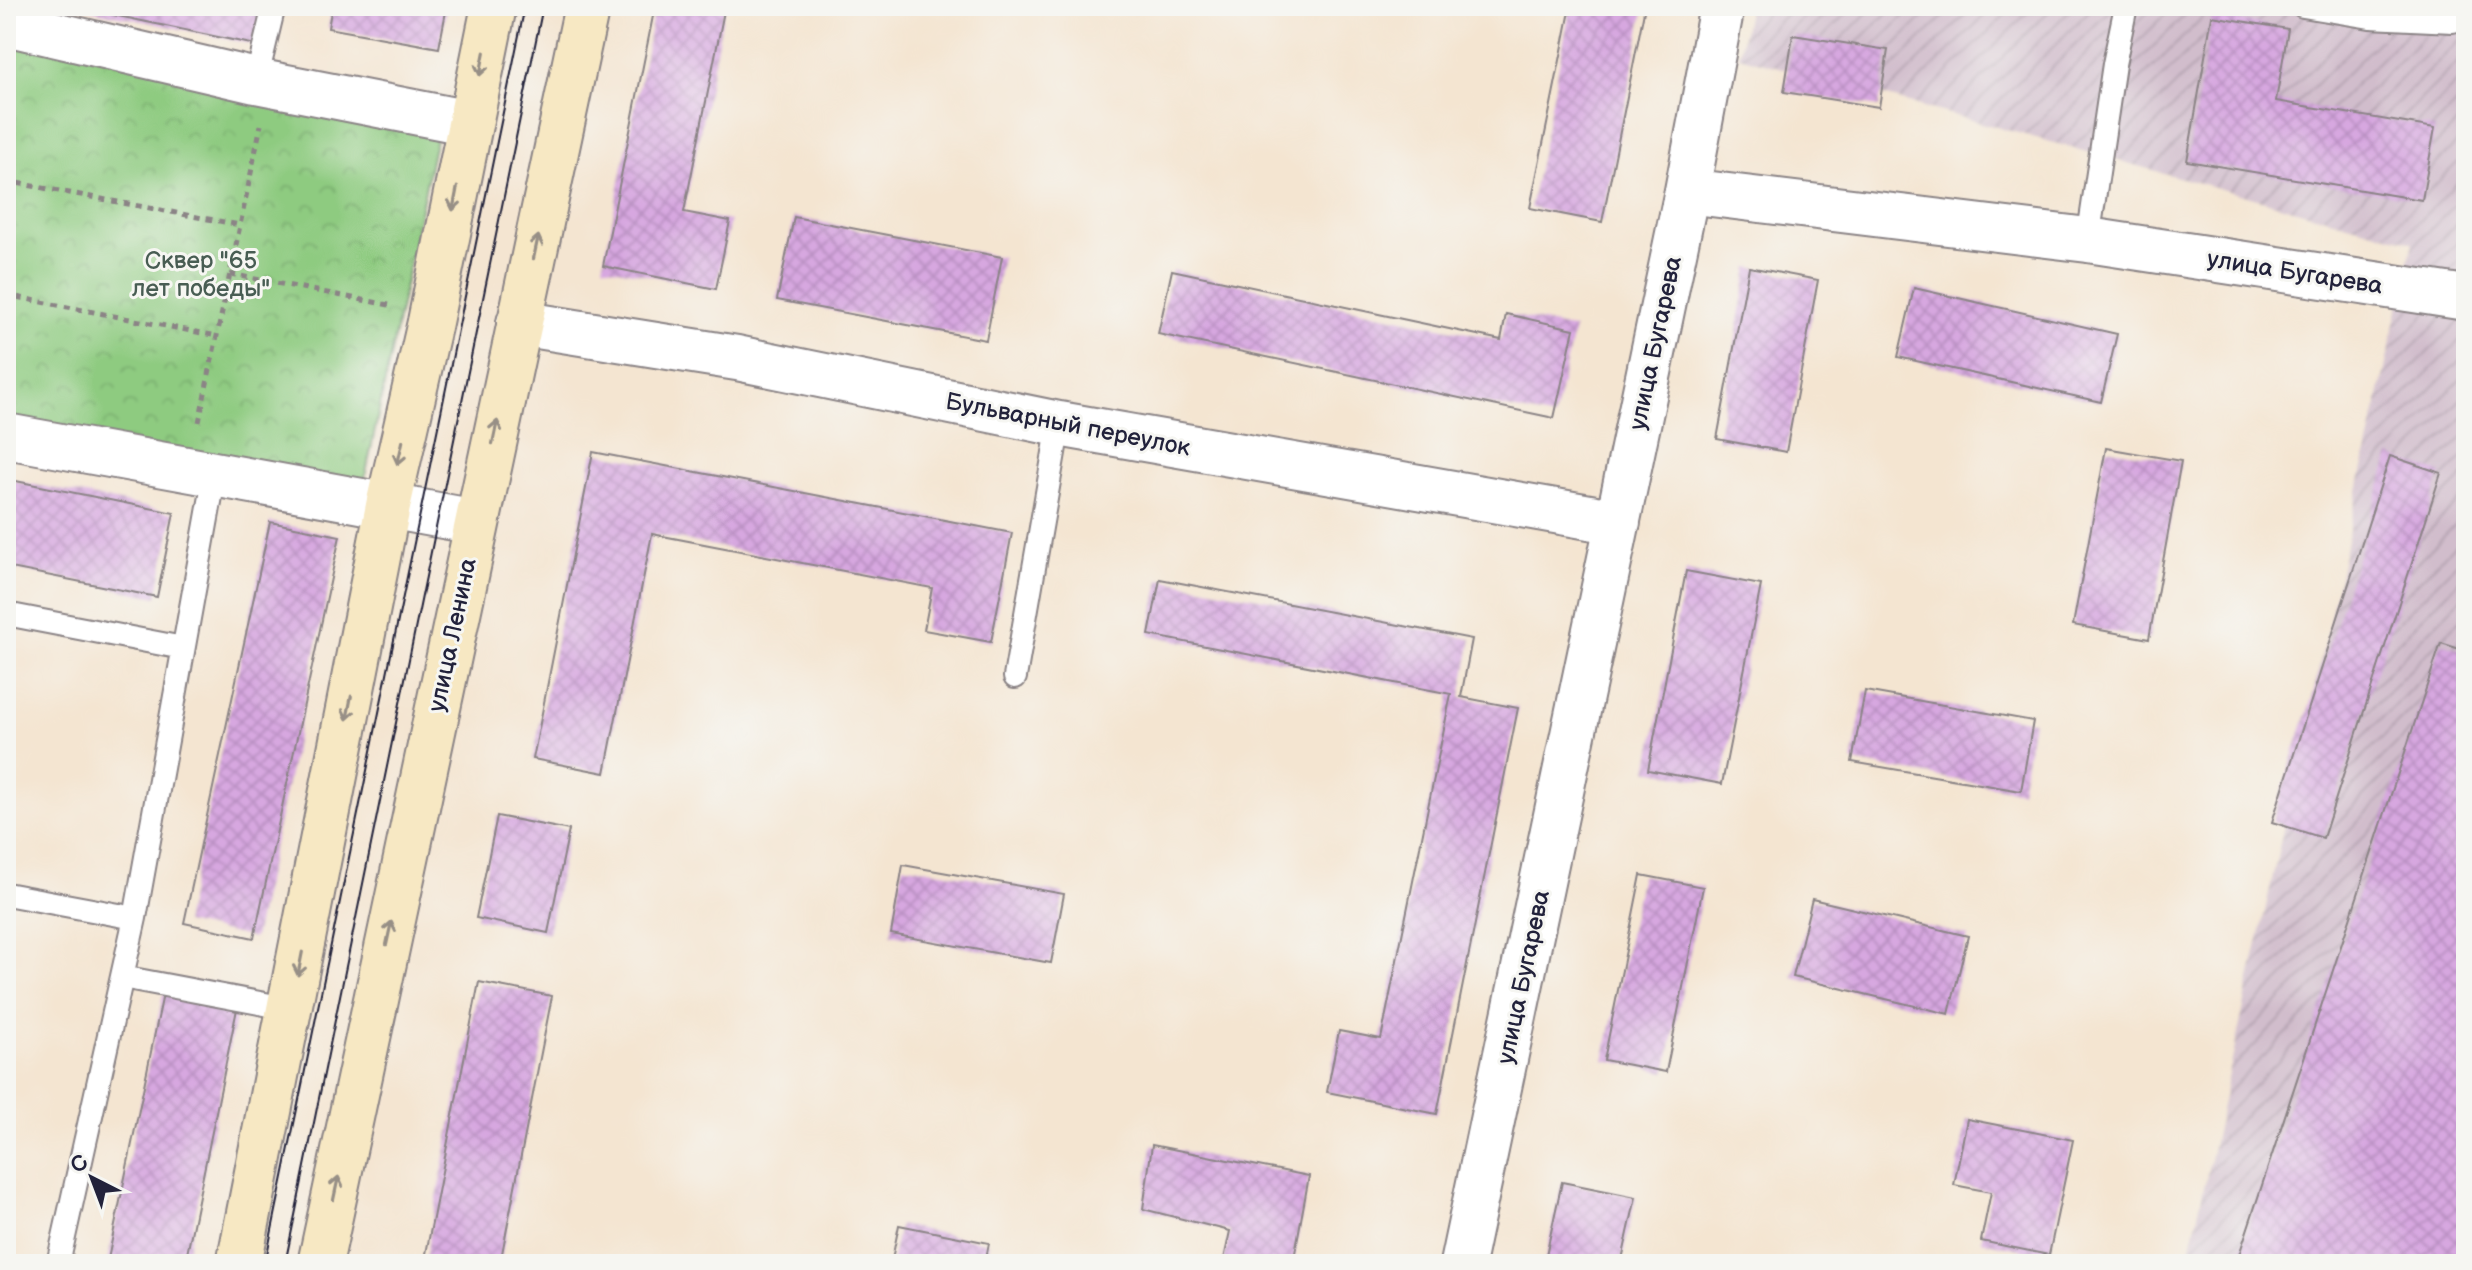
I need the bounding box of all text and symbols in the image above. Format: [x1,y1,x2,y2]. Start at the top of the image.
one-way arrow [474,51,489,77]
one-way arrow [447,186,462,212]
one-way arrow [529,234,544,260]
street label: улица Бугарева [2205,244,2385,301]
park label: Сквер "65 лет победы" [132,246,270,303]
street label: улица Бугарева [1623,253,1688,433]
street label: Бульварный переулок [943,387,1193,462]
one-way arrow [488,420,503,446]
one-way arrow [392,440,407,466]
street label: улица Ленина [422,556,483,715]
one-way arrow [340,695,355,720]
street label: улица Бугарева [1491,887,1556,1067]
one-way arrow [382,921,397,946]
one-way arrow [291,950,306,976]
north arrow [52,1138,132,1218]
text: С [65,1149,94,1179]
one-way arrow [329,1175,344,1201]

